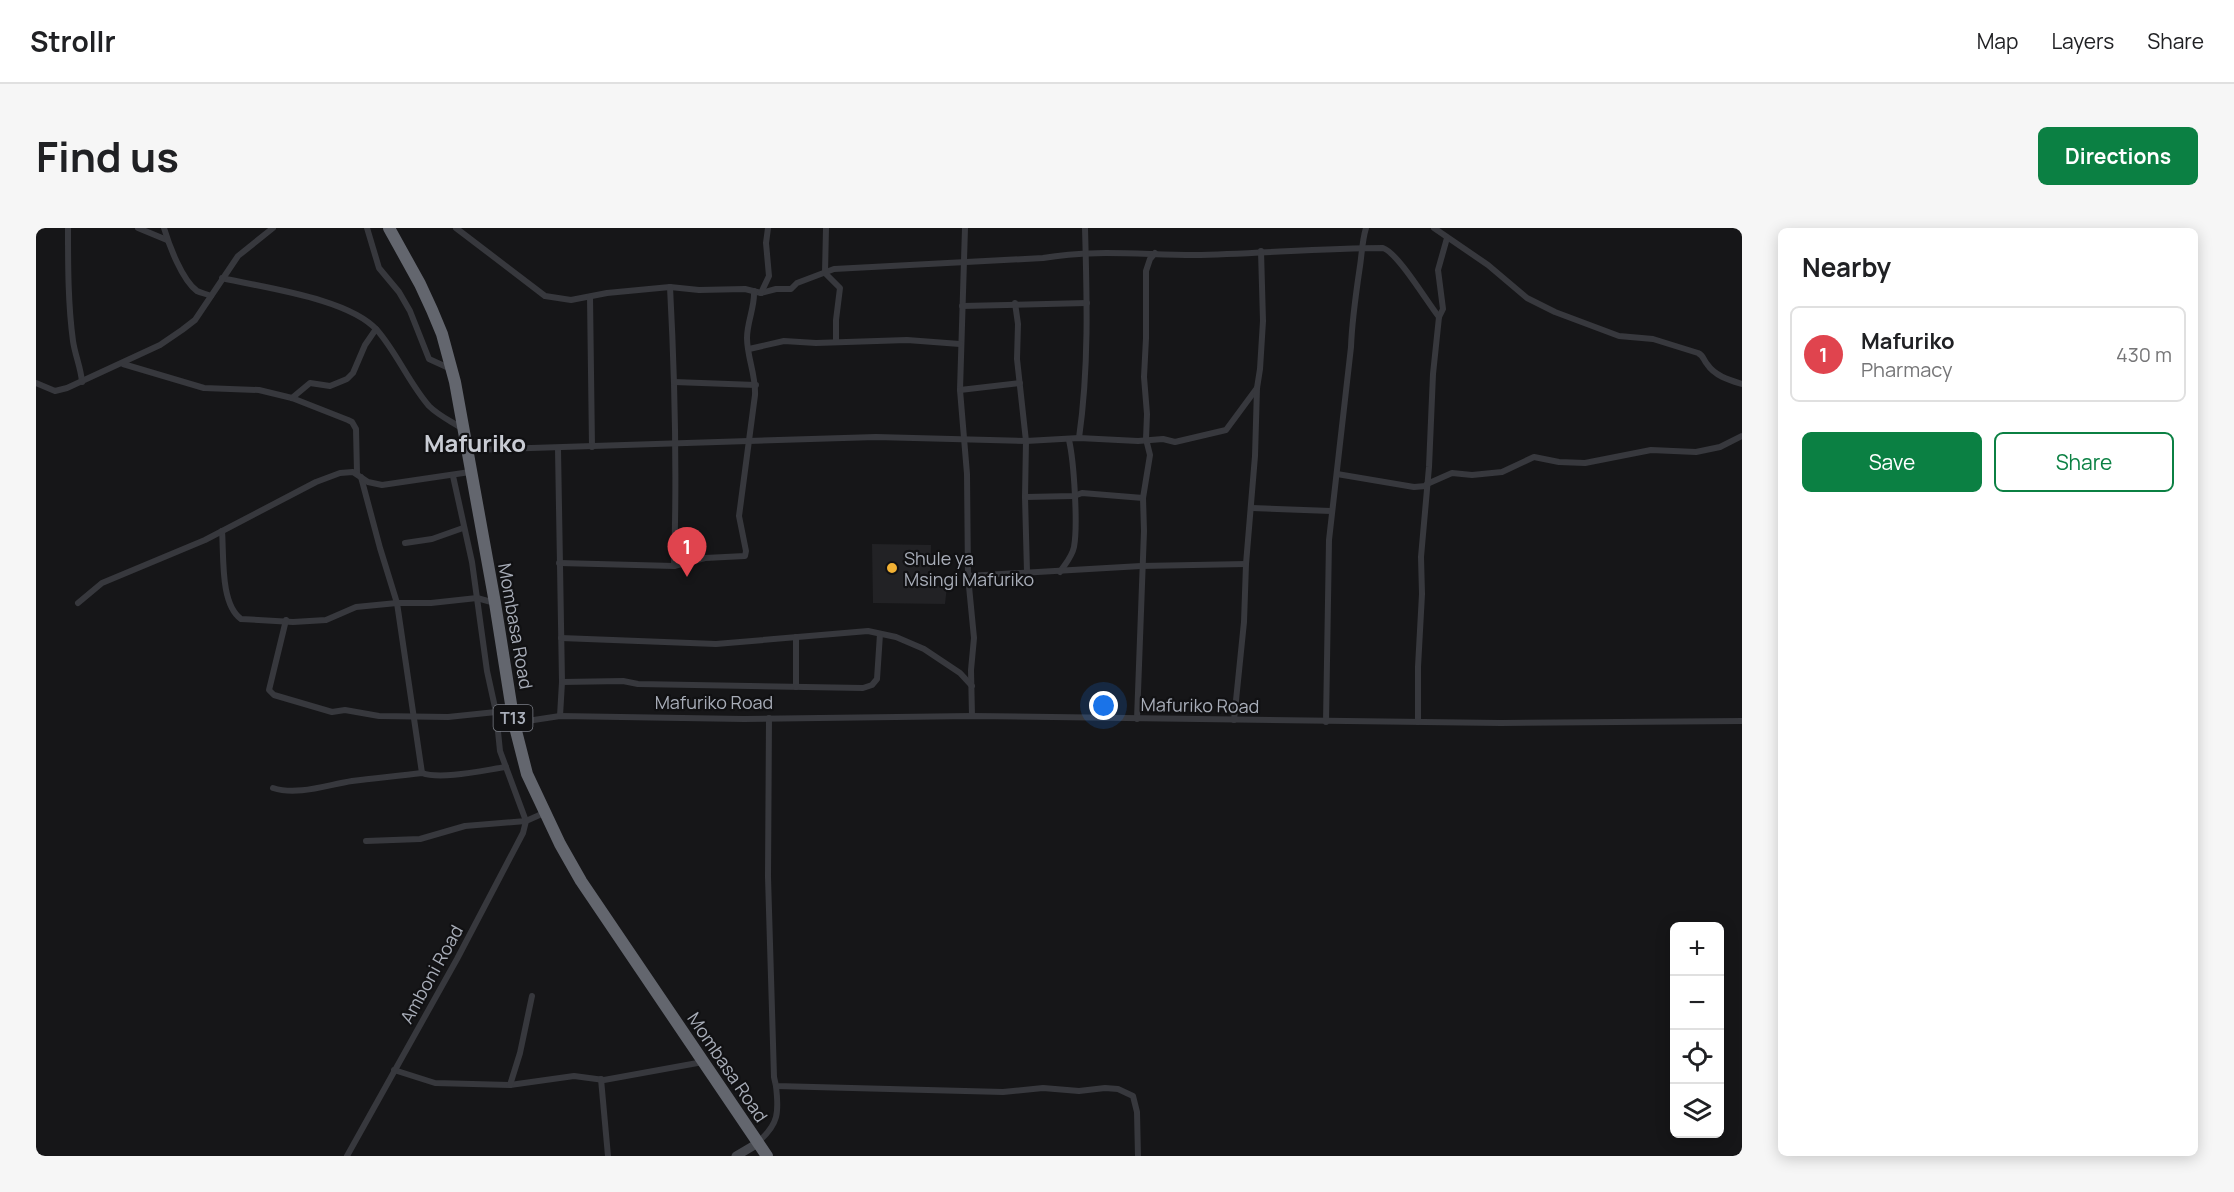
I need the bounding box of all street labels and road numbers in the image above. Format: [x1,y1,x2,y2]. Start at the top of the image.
street label: Mombasa Road [493,561,539,691]
street label: Mafuriko Road [655,690,773,714]
street label: Mafuriko Road [1141,692,1259,718]
road number: T13 [494,705,532,731]
street label: Amboni Road [394,920,468,1028]
street label: Mombasa Road [682,1007,774,1127]

